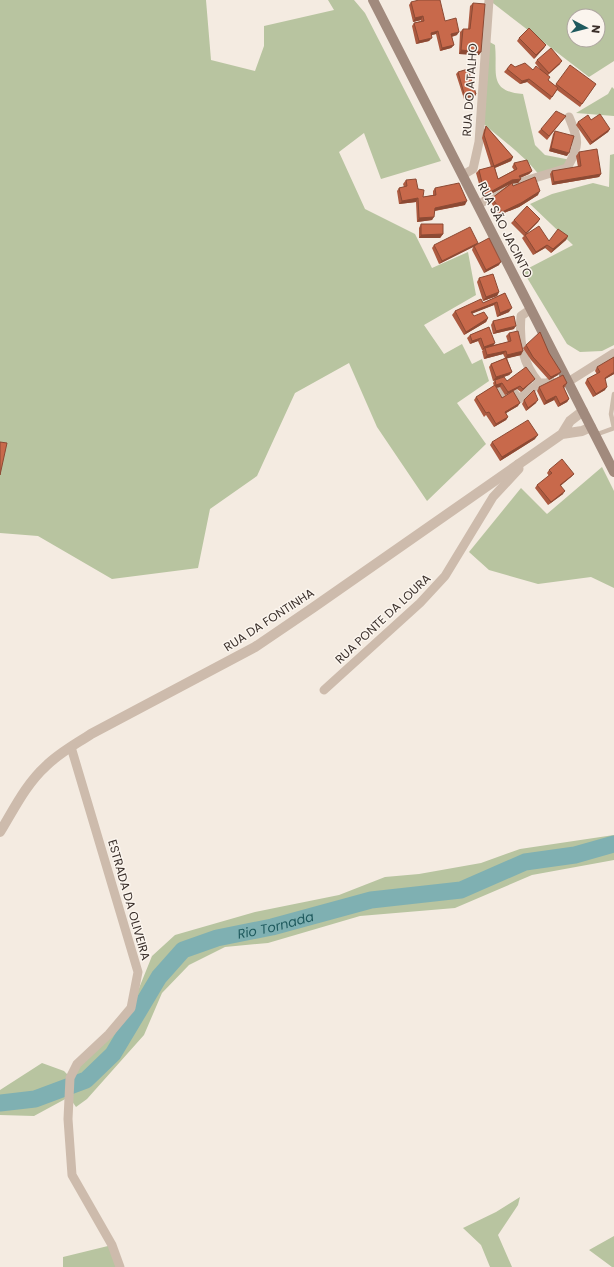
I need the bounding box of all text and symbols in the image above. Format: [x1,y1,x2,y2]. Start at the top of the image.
north arrow [566,8,606,48]
text: N [587,24,604,34]
street label: RUA DO ATALHO [458,43,481,137]
street label: RUA SÃO JACINTO [474,179,537,281]
street label: RUA PONTE DA LOURA [331,570,434,668]
street label: RUA DA FONTINHA [220,584,317,655]
street label: ESTRADA DA OLIVEIRA [104,838,155,962]
water label: Rio Tornada [236,907,316,944]

